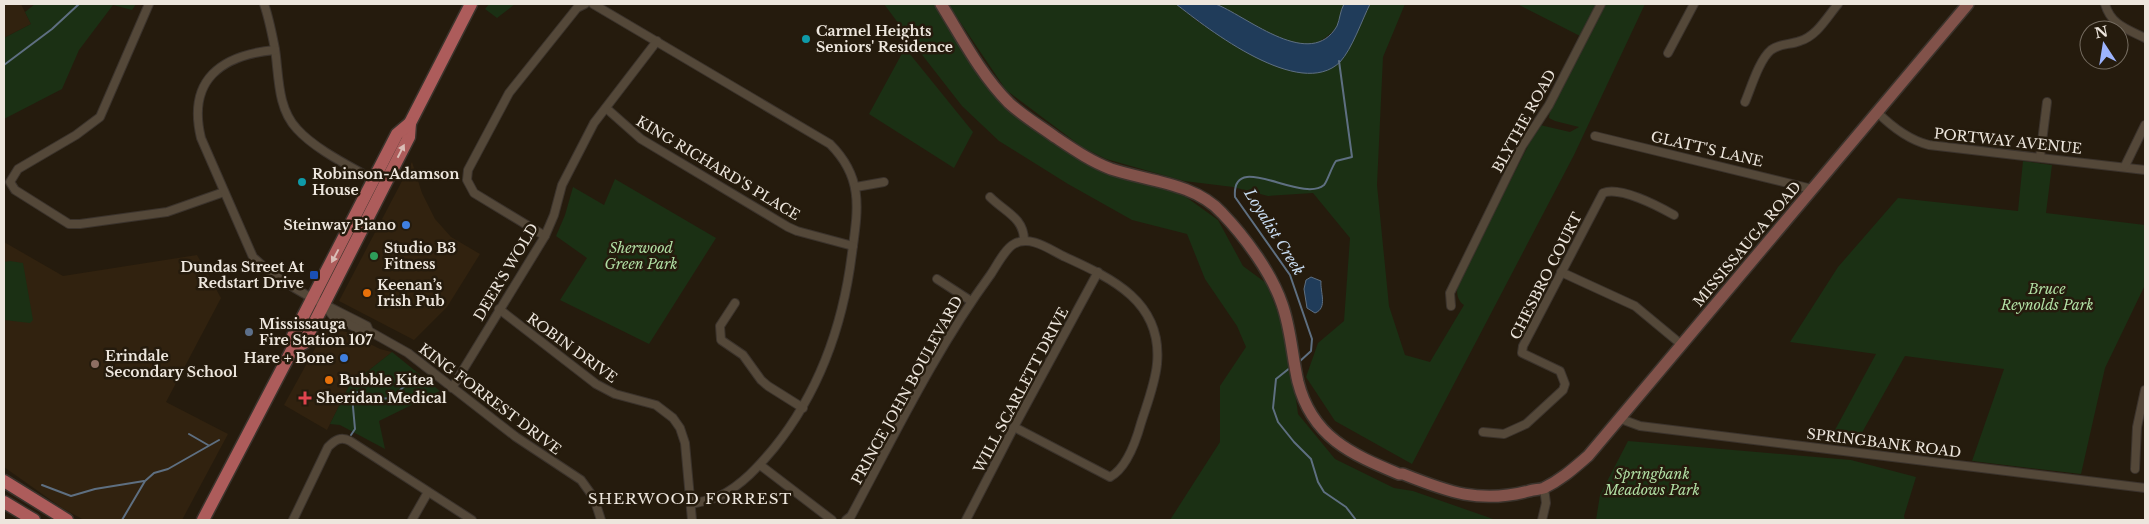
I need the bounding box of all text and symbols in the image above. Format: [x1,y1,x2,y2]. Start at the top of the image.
north arrow [2079,20,2129,70]
place label: Carmel Heights Seniors' Residence [816,22,953,56]
text: N [2093,22,2110,42]
marker: Carmel Heights Seniors' Residence [800,33,812,45]
street label: BLYTHE ROAD [1488,66,1560,176]
street label: KING RICHARD'S PLACE [633,112,803,224]
street label: PORTWAY AVENUE [1933,124,2083,158]
street label: GLATT'S LANE [1649,127,1765,171]
one-way arrow [397,144,405,158]
place label: Robinson-Adamson House [312,165,459,199]
marker: Robinson-Adamson House [296,176,308,188]
street label: MISSISSAUGA ROAD [1689,178,1805,310]
water label: Loyalist Creek [1240,184,1309,279]
street label: CHESBRO COURT [1506,209,1586,343]
place label: Steinway Piano [283,216,396,234]
marker: Steinway Piano [400,219,412,231]
street label: DEER'S WOLD [470,220,542,324]
place label: Studio B3 Fitness [384,239,456,273]
park label: Sherwood Green Park [604,239,678,273]
one-way arrow [331,249,339,263]
marker: Studio B3 Fitness [368,250,380,262]
place label: Dundas Street At Redstart Drive [180,258,305,292]
marker: Dundas Street At Redstart Drive [308,269,320,281]
place label: Keenan’s Irish Pub [377,276,445,310]
park label: Bruce Reynolds Park [2000,280,2093,314]
marker: Keenan’s Irish Pub [361,287,373,299]
street label: PRINCE JOHN BOULEVARD [848,293,966,487]
street label: WILL SCARLETT DRIVE [969,304,1072,477]
street label: ROBIN DRIVE [523,309,621,387]
place label: Mississauga Fire Station 107 [259,315,373,349]
marker: Mississauga Fire Station 107 [243,326,255,338]
street label: KING FORREST DRIVE [415,340,565,458]
place label: Erindale Secondary School [105,347,238,381]
place label: Hare + Bone [244,349,334,367]
marker: Hare + Bone [338,352,350,364]
marker: Erindale Secondary School [89,358,101,370]
place label: Bubble Kitea [339,371,434,389]
marker: Bubble Kitea [323,374,335,386]
place label: Sheridan Medical [316,389,447,407]
marker: Sheridan Medical [298,391,312,405]
street label: SPRINGBANK ROAD [1806,425,1962,461]
park label: Springbank Meadows Park [1603,465,1700,499]
district label: SHERWOOD FORREST [588,489,792,508]

